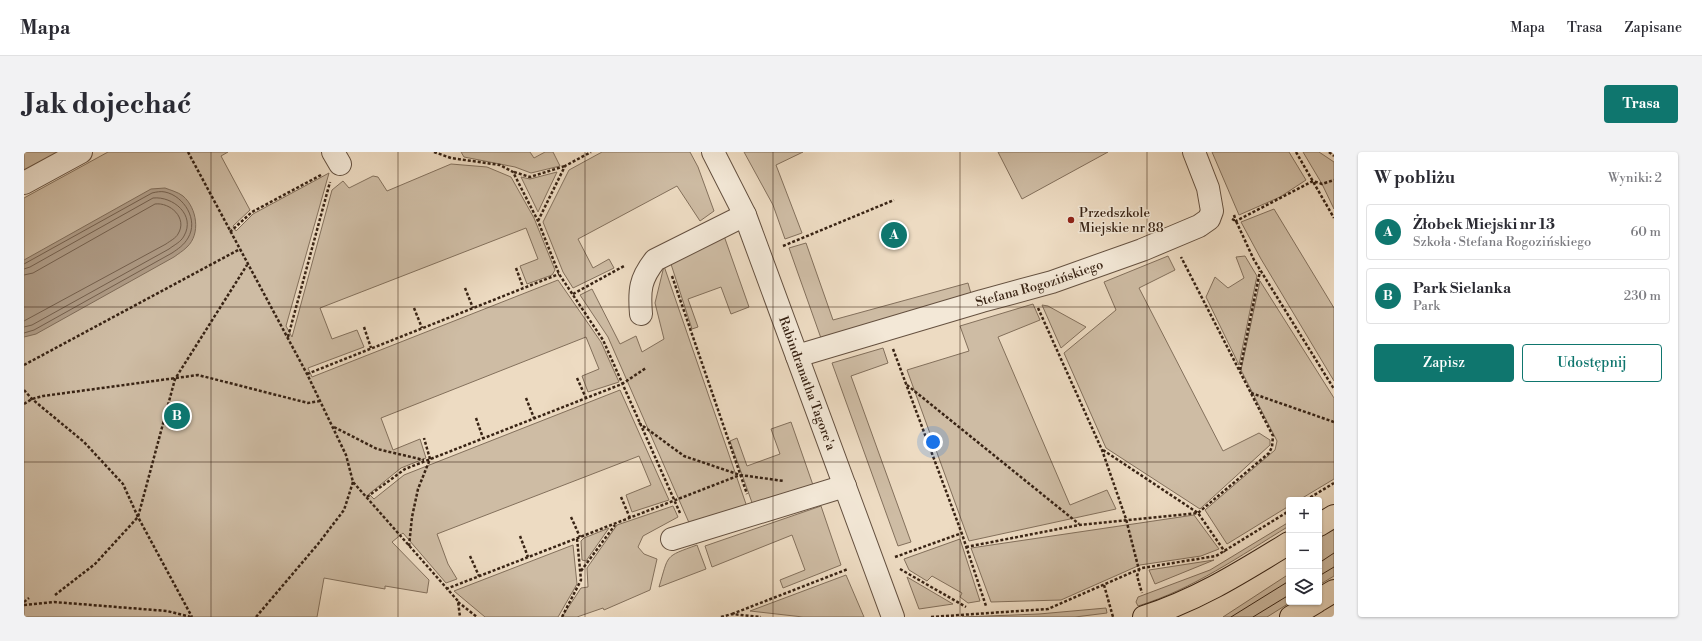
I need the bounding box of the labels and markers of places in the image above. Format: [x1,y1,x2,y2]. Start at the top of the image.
place label: Przedszkole Miejskie nr 88 [1079,205,1164,236]
marker: Przedszkole Miejskie nr 88 [1066,215,1076,225]
pin: A [881,220,907,250]
pin: B [164,401,190,431]

